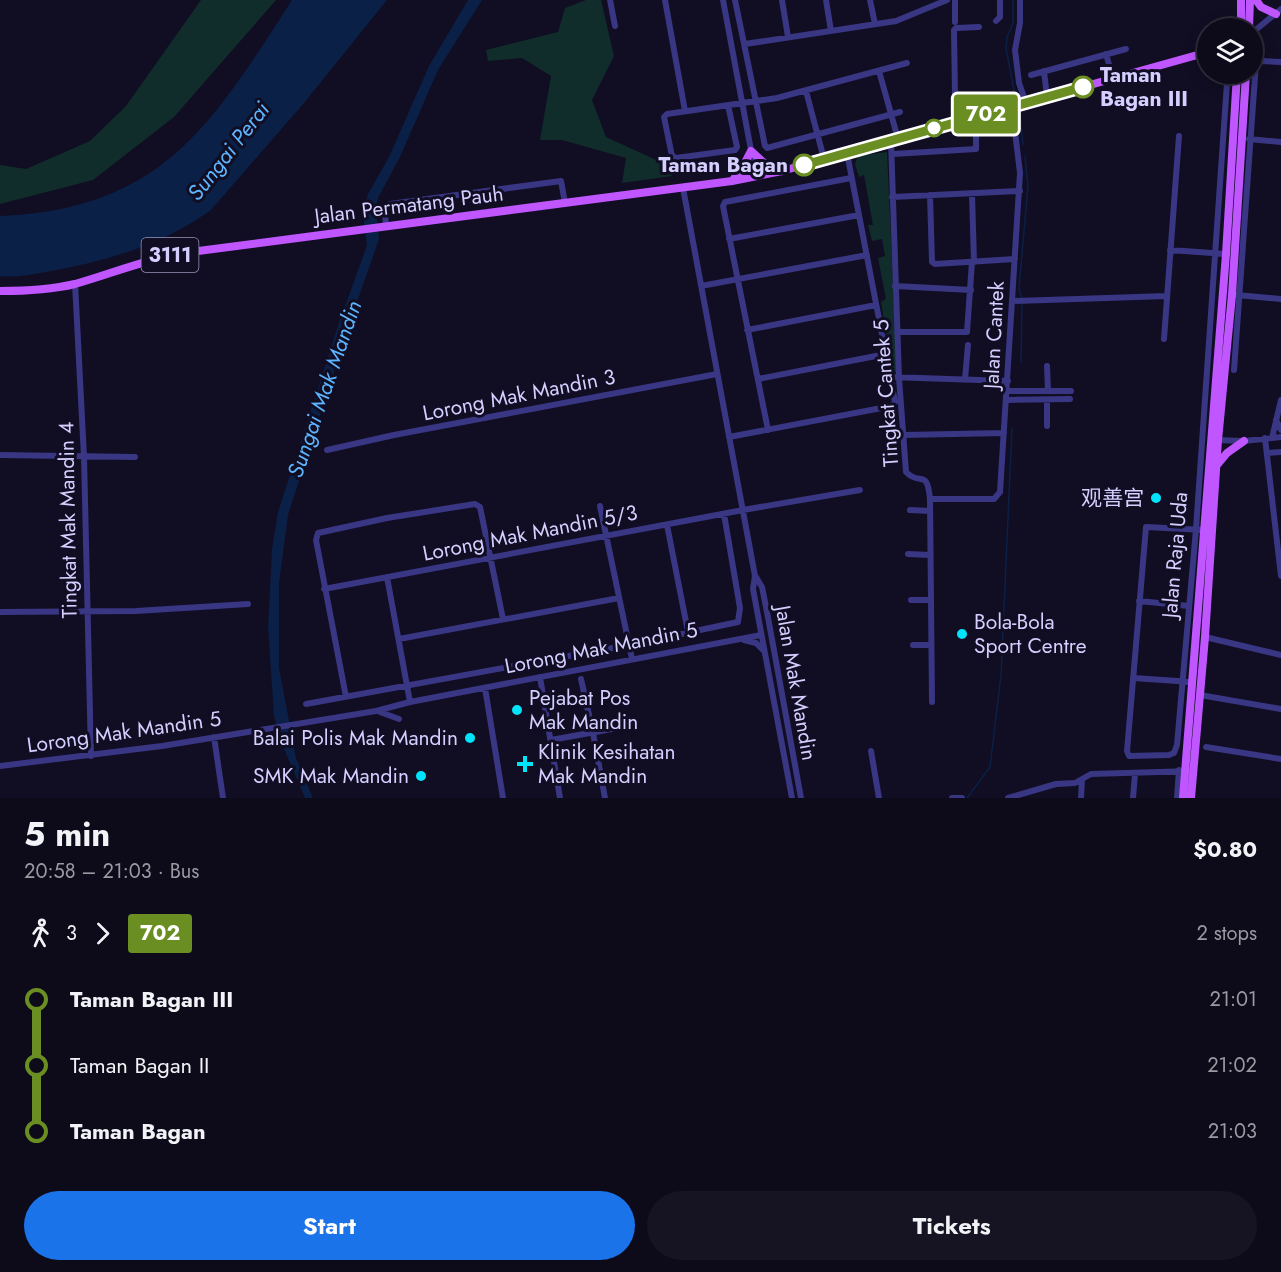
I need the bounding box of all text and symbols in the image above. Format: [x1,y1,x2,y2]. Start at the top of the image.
map controls [1197,18,1263,84]
button: layers [1197,18,1263,84]
place label: Taman Bagan III [1100,60,1188,114]
marker: Taman Bagan III [1072,76,1094,98]
water label: Sungai Perai [179,94,277,207]
line badge: 702 [952,94,1020,134]
text: 702 [966,99,1006,129]
unlabelled marker [925,119,943,137]
place label: Taman Bagan [659,150,788,180]
marker: Taman Bagan [793,154,815,176]
street label: Jalan Permatang Pauh [310,179,505,232]
road number: 3111 [142,238,198,272]
street label: Jalan Cantek [976,280,1012,393]
water label: Sungai Mak Mandin [279,296,369,482]
street label: Tingkat Cantek 5 [866,318,906,468]
street label: Lorong Mak Mandin 3 [420,362,618,428]
street label: Tingkat Mak Mandin 4 [51,421,85,619]
place label: 观善宫 [1081,483,1144,513]
marker: 观善宫 [1149,491,1163,505]
street label: Jalan Raja Uda [1154,491,1195,622]
street label: Lorong Mak Mandin 5/3 [420,497,640,569]
street label: Jalan Mak Mandin [767,600,824,763]
place label: Bola-Bola Sport Centre [974,607,1087,661]
street label: Lorong Mak Mandin 5 [502,615,700,681]
marker: Bola-Bola Sport Centre [955,627,969,641]
place label: Pejabat Pos Mak Mandin [529,683,638,737]
marker: Pejabat Pos Mak Mandin [510,703,524,717]
street label: Lorong Mak Mandin 5 [25,704,223,760]
place label: Balai Polis Mak Mandin [253,723,458,753]
marker: Balai Polis Mak Mandin [463,731,477,745]
place label: Klinik Kesihatan Mak Mandin [538,737,675,791]
marker: Klinik Kesihatan Mak Mandin [516,755,534,773]
place label: SMK Mak Mandin [253,761,409,791]
marker: SMK Mak Mandin [414,769,428,783]
text: 5 min [24,811,110,858]
text: $0.80 [1193,833,1257,865]
text: 20:58 – 21:03 · Bus [24,857,199,886]
icon: walk [24,917,57,950]
icon: forward [86,917,119,950]
text: 702 [140,918,180,948]
text: 3 [66,919,77,948]
text: 2 stops [1196,919,1257,948]
text: Taman Bagan III [70,983,233,1015]
text: 21:01 [1210,985,1257,1014]
text: Taman Bagan II [70,1049,209,1081]
text: 21:02 [1207,1051,1257,1080]
text: Taman Bagan [70,1115,206,1147]
text: 21:03 [1208,1117,1257,1146]
button: Start [24,1191,635,1260]
button: Tickets [647,1191,1257,1260]

